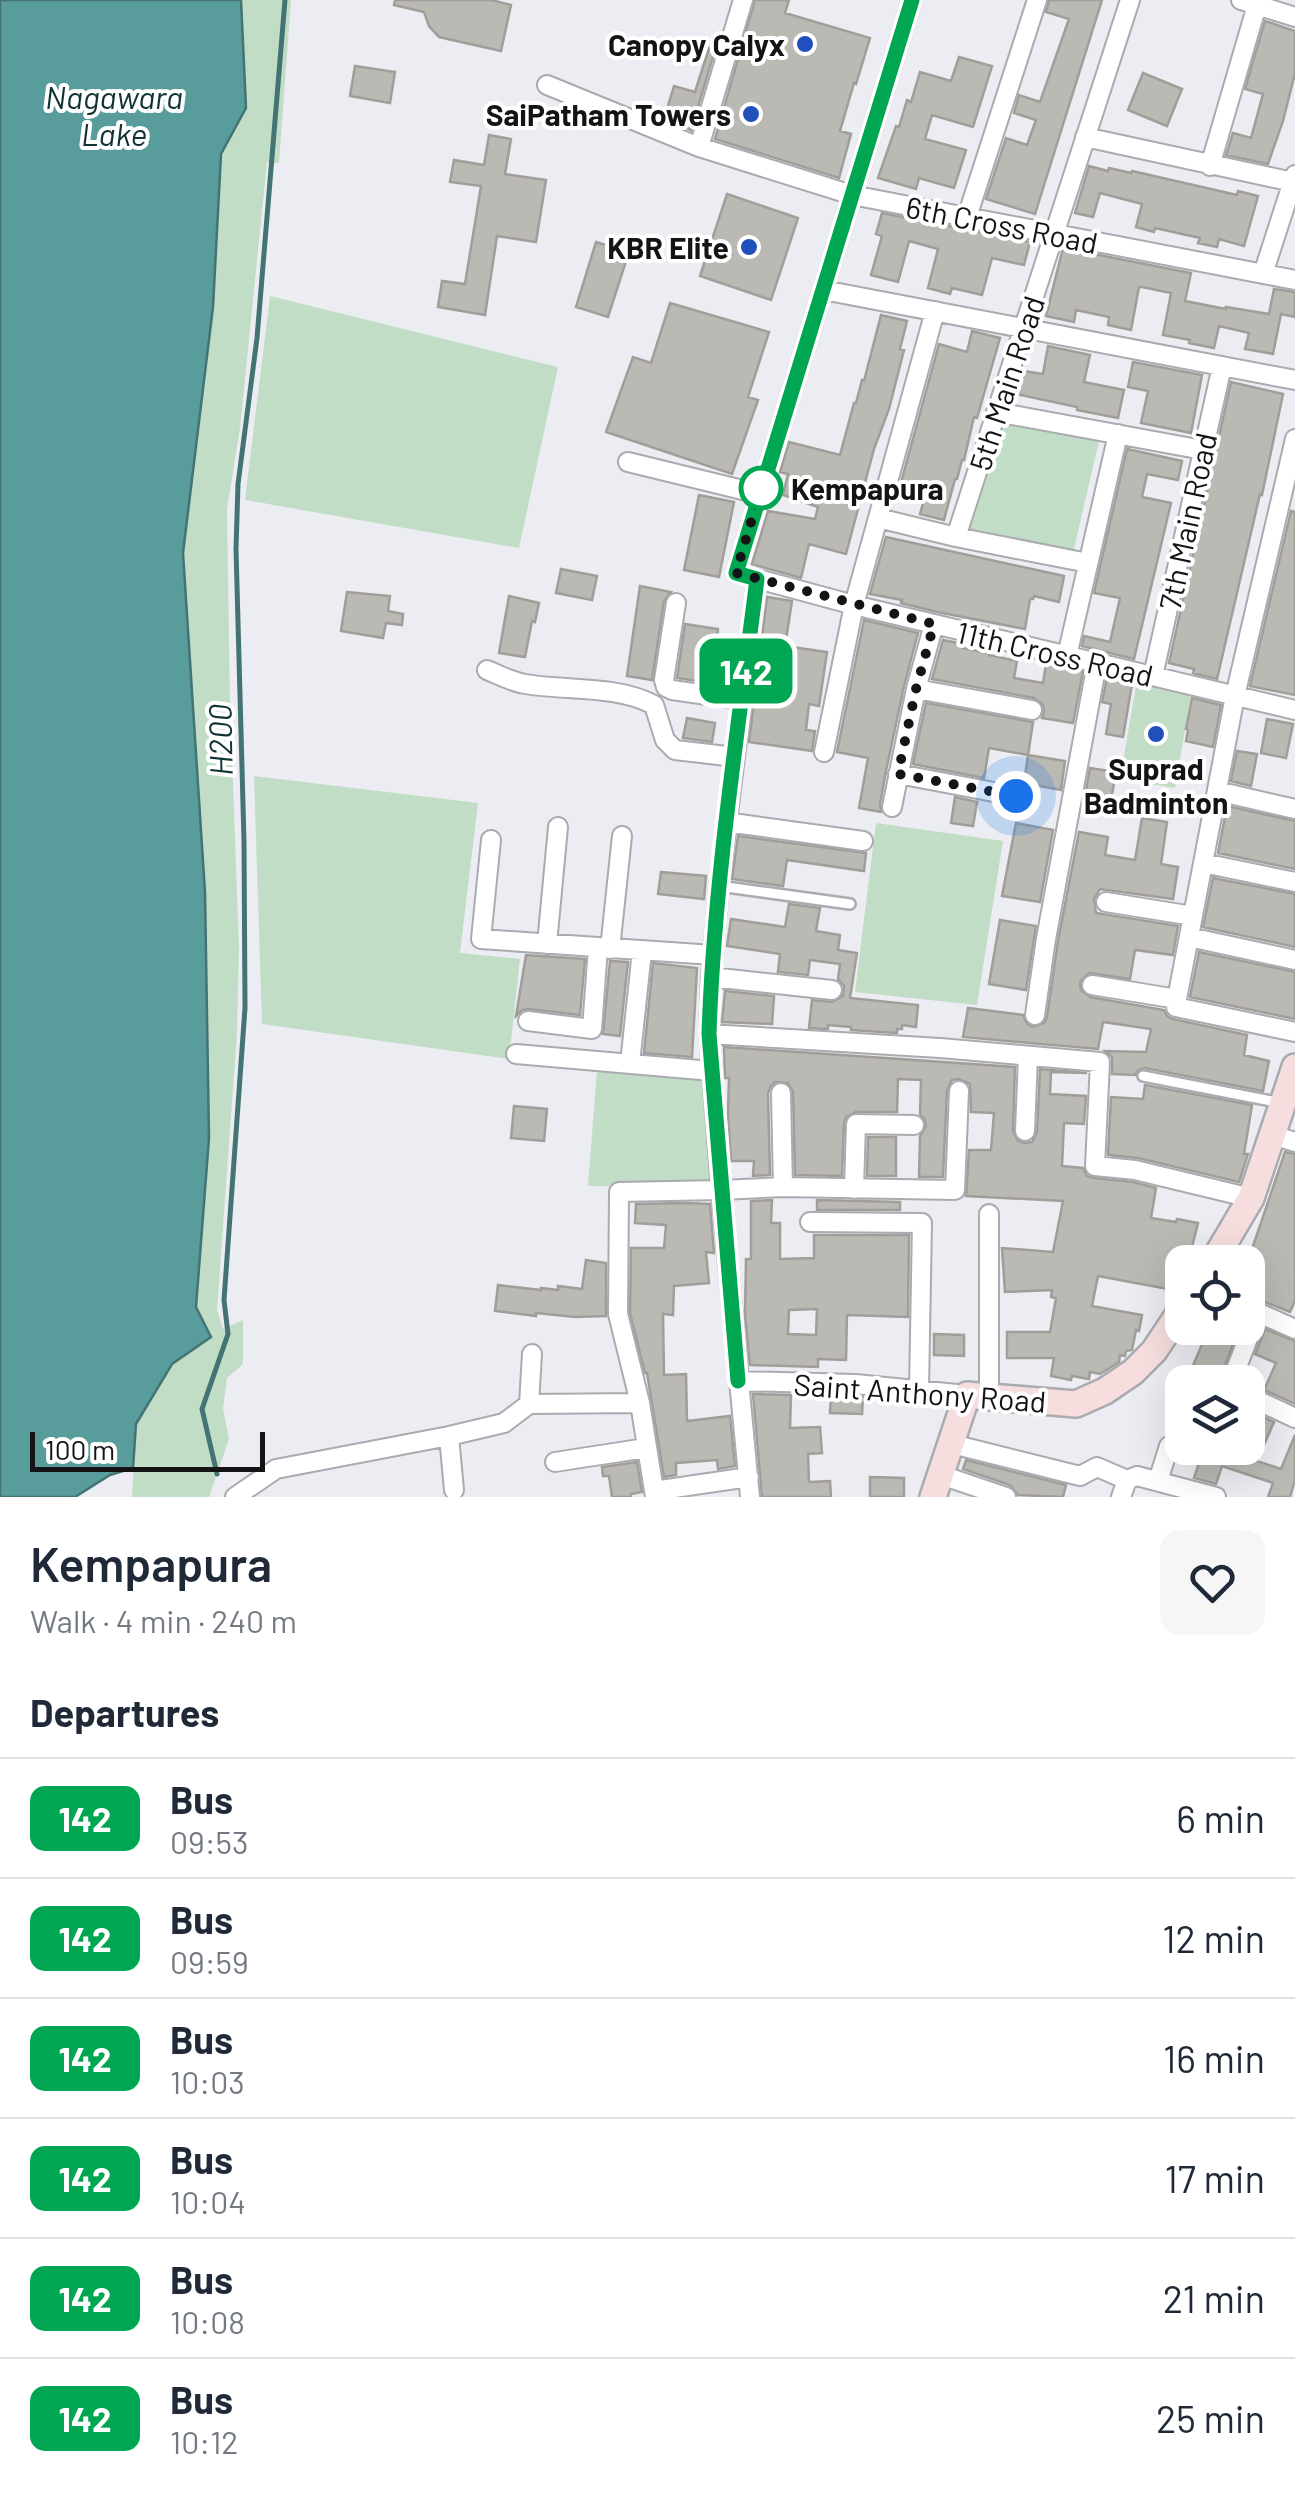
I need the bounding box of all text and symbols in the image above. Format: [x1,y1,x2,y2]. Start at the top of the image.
place label: Canopy Calyx [608,26,785,62]
marker: Canopy Calyx [794,33,816,55]
water label: Nagawara Lake [45,77,183,152]
place label: SaiPatham Towers [486,96,731,132]
marker: SaiPatham Towers [740,103,762,125]
street label: 6th Cross Road [903,188,1101,260]
place label: KBR Elite [607,229,729,265]
marker: KBR Elite [738,236,760,258]
street label: 5th Main Road [961,291,1051,475]
street label: 7th Main Road [1151,429,1223,613]
marker: Kempapura [740,467,782,509]
place label: Kempapura [791,470,944,506]
street label: 11th Cross Road [953,613,1157,693]
line badge: 142 [688,638,804,704]
text: 142 [719,650,773,692]
water label: H200 [199,704,239,776]
marker: Suprad Badminton [1145,723,1167,745]
place label: Suprad Badminton [1084,750,1228,820]
your location [991,771,1041,821]
map controls [1165,1245,1265,1465]
button: locate [1165,1245,1265,1345]
street label: Saint Anthony Road [792,1365,1048,1419]
button: layers [1165,1365,1265,1465]
scale bar [30,1427,265,1472]
text: 100 m [45,1432,115,1466]
button: heart [1160,1530,1265,1635]
text: Kempapura [30,1534,272,1592]
text: Walk · 4 min · 240 m [30,1601,297,1639]
text: Departures [30,1689,219,1735]
text: Bus [170,1776,233,1822]
text: 6 min [1176,1795,1265,1841]
text: 142 [58,1797,112,1839]
text: 09:53 [170,1822,249,1860]
text: Bus [170,1896,233,1942]
text: 12 min [1162,1915,1265,1961]
text: 142 [58,1917,112,1959]
text: 09:59 [170,1942,249,1980]
text: Bus [170,2016,233,2062]
text: 16 min [1163,2035,1265,2081]
text: 142 [58,2037,112,2079]
text: 10:03 [170,2062,245,2100]
text: Bus [170,2136,233,2182]
text: 17 min [1165,2155,1265,2201]
text: 142 [58,2157,112,2199]
text: 10:04 [170,2182,246,2220]
text: Bus [170,2256,233,2302]
text: 21 min [1163,2275,1265,2321]
text: 142 [58,2277,112,2319]
text: 10:08 [170,2302,245,2340]
text: Bus [170,2376,233,2422]
text: 25 min [1156,2395,1265,2441]
text: 142 [58,2397,112,2439]
text: 10:12 [170,2422,238,2460]

